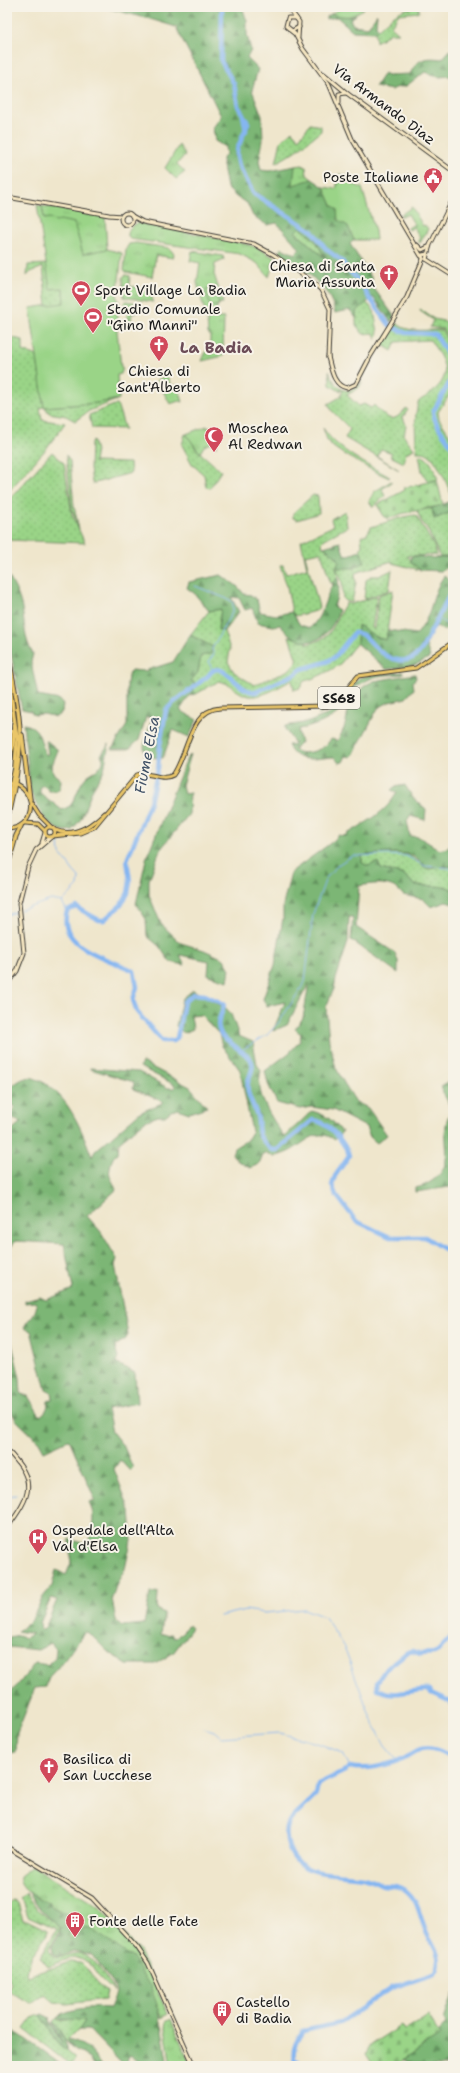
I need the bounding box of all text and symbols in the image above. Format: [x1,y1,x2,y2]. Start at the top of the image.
street label: Via Armando Diaz [329,59,439,149]
public building icon: Poste Italiane [422,166,444,194]
place label: Poste Italiane [323,168,419,186]
place label: Chiesa di Santa Maria Assunta [270,257,375,291]
church icon: Chiesa di Santa Maria Assunta [378,263,400,291]
sports icon: Sport Village La Badia [70,279,92,307]
place label: Sport Village La Badia [95,281,246,299]
place label: Stadio Comunale "Gino Manni" [107,300,221,334]
sports icon: Stadio Comunale "Gino Manni" [82,306,104,334]
church icon: Chiesa di Sant'Alberto [148,334,170,362]
district label: La Badia [180,337,252,358]
place label: Chiesa di Sant'Alberto [117,362,201,396]
place label: Moschea Al Redwan [228,419,303,453]
mosque icon: Moschea Al Redwan [203,425,225,453]
road number: SS68 [318,687,360,709]
water label: Fiume Elsa [130,715,164,795]
place label: Ospedale dell'Alta Val d'Elsa [52,1521,174,1555]
hospital icon: Ospedale dell'Alta Val d'Elsa [27,1527,49,1555]
place label: Basilica di San Lucchese [63,1750,152,1784]
church icon: Basilica di San Lucchese [38,1756,60,1784]
building icon: Fonte delle Fate [64,1910,86,1938]
place label: Fonte delle Fate [89,1912,198,1930]
place label: Castello di Badia [236,1993,292,2027]
building icon: Castello di Badia [211,1999,233,2027]

